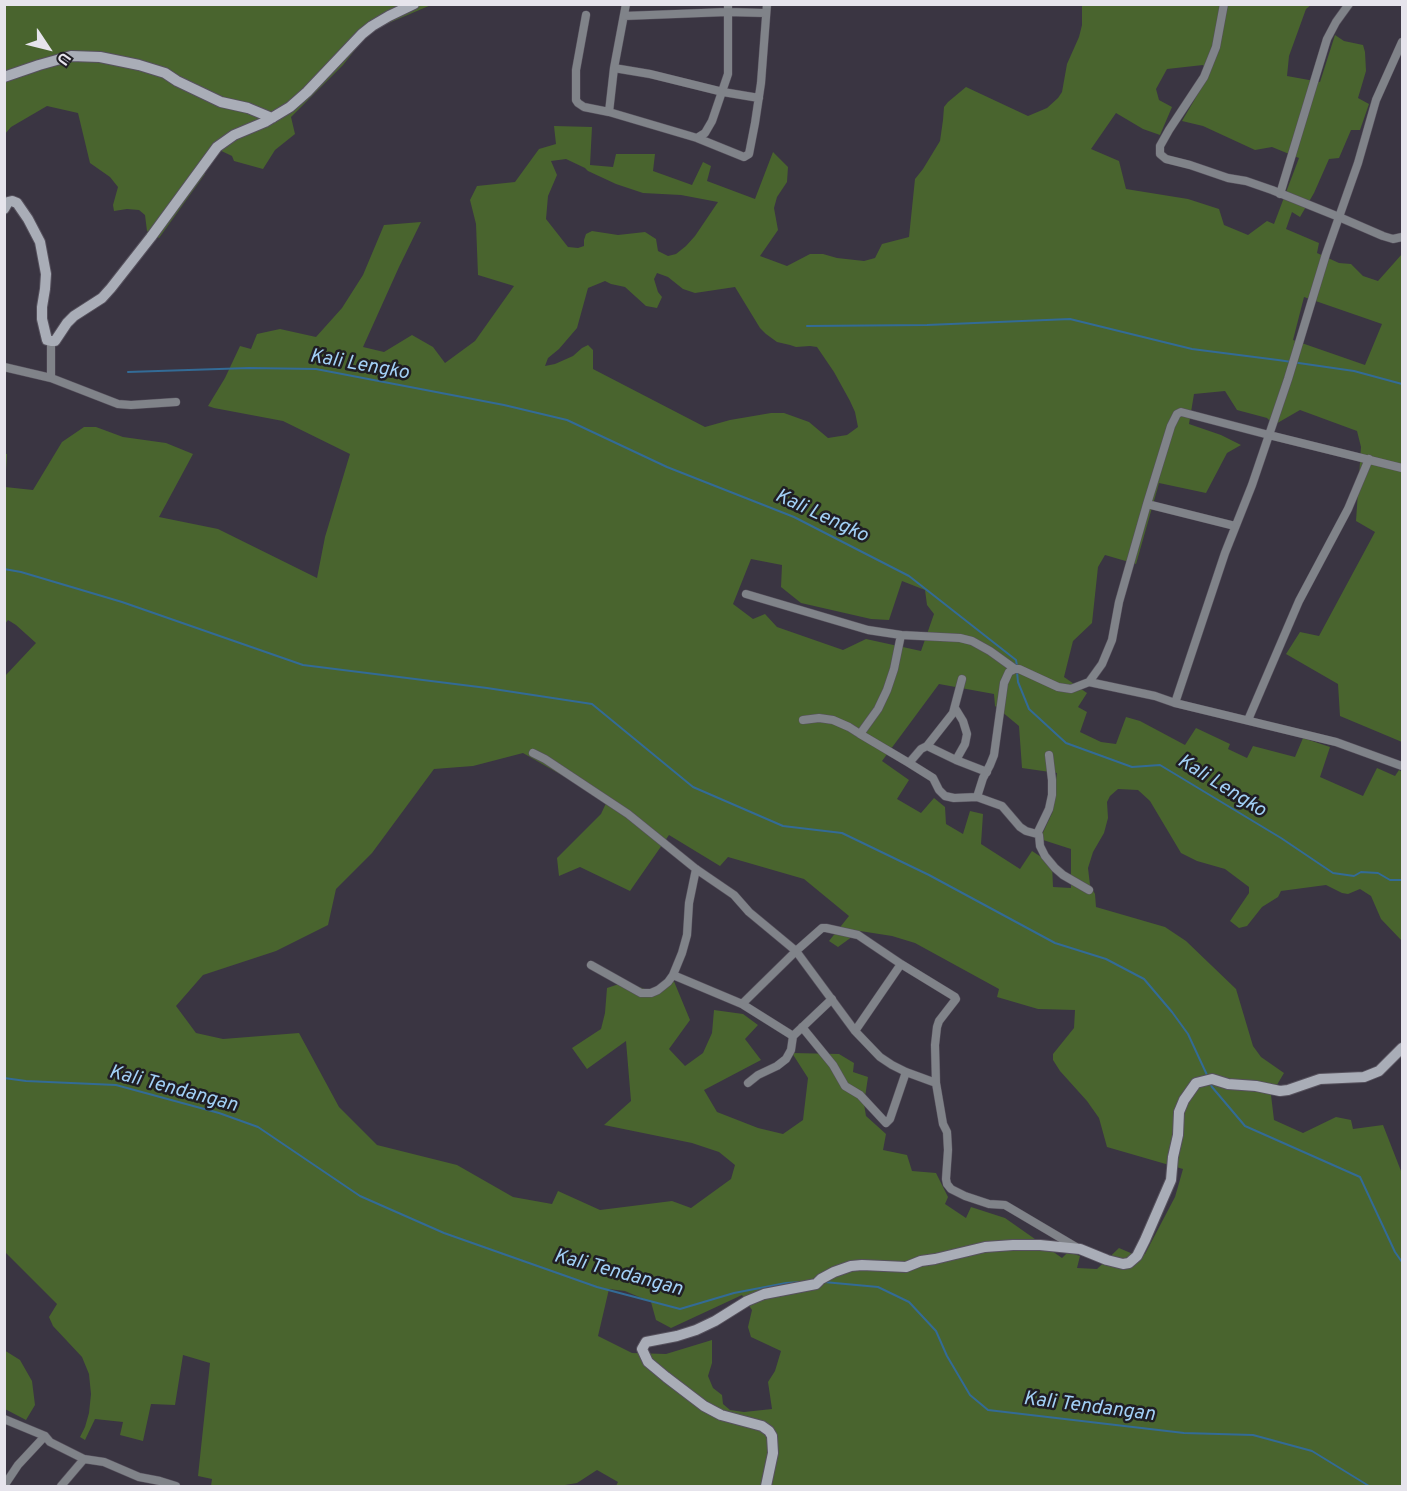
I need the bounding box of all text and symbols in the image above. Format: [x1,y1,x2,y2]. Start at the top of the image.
north arrow [18,18,78,78]
text: U [51,48,74,69]
water label: Kali Lengko [308,345,410,387]
water label: Kali Lengko [771,485,871,549]
water label: Kali Lengko [1172,750,1270,824]
water label: Kali Tendangan [106,1061,240,1119]
water label: Kali Tendangan [551,1245,685,1303]
water label: Kali Tendangan [1022,1388,1156,1428]

